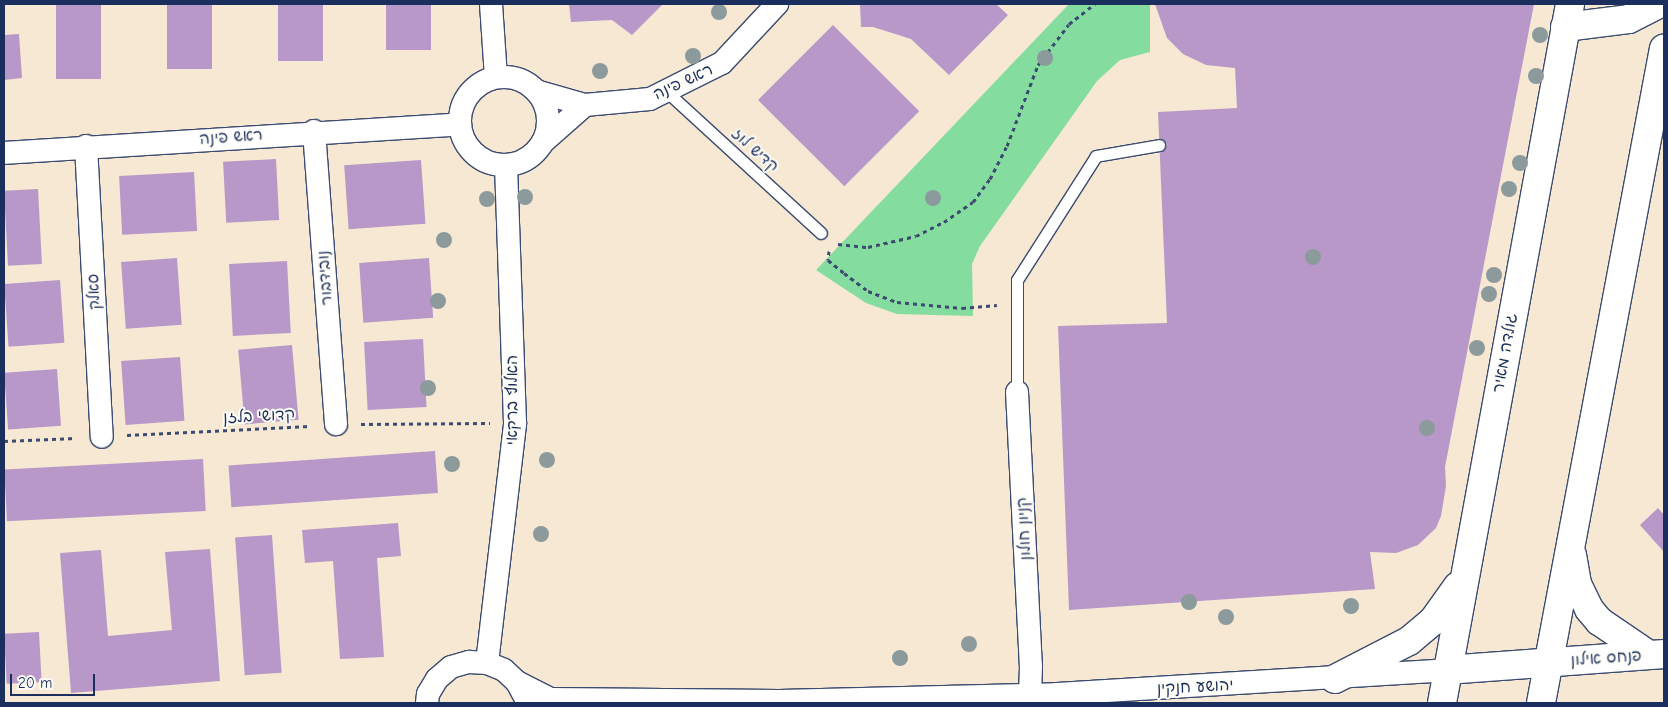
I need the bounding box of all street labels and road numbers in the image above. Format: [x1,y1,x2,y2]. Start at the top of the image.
street label: ראש פינה [650,60,716,104]
street label: קדיש לוז [728,124,782,176]
street label: ראש פינה [199,125,263,149]
street label: נובידבור [314,250,336,306]
street label: סאלק [83,273,105,311]
street label: גולדה מאיר [1489,312,1521,394]
street label: האלוף ברקאי [502,355,522,445]
street label: קדושי בלזן [223,405,295,427]
street label: קניון חולון [1013,497,1035,561]
street label: פנחס אילון [1570,646,1642,670]
street label: יהושע חנקין [1156,675,1234,699]

